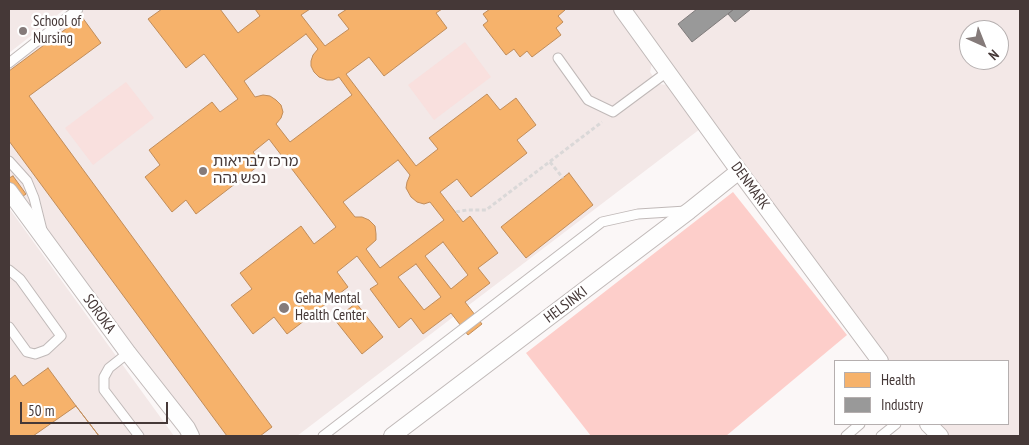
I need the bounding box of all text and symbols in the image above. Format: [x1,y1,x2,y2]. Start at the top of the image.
place label: School of Nursing [33,13,81,48]
north arrow [959,20,1009,70]
marker: School of Nursing [17,25,29,37]
text: N [985,46,1003,64]
place label: מרכז לבריאות נפש גהה [213,153,298,188]
street label: DENMARK [727,159,773,213]
marker: מרכז לבריאות נפש גהה [197,165,209,177]
street label: HELSINKI [541,283,591,327]
place label: Geha Mental Health Center [295,290,366,325]
street label: SOROKA [79,291,119,337]
marker: Geha Mental Health Center [277,301,291,315]
legend [834,360,1009,425]
text: Health [881,370,915,389]
scale bar [22,392,170,424]
text: Industry [881,395,923,414]
text: 50 m [28,401,54,420]

